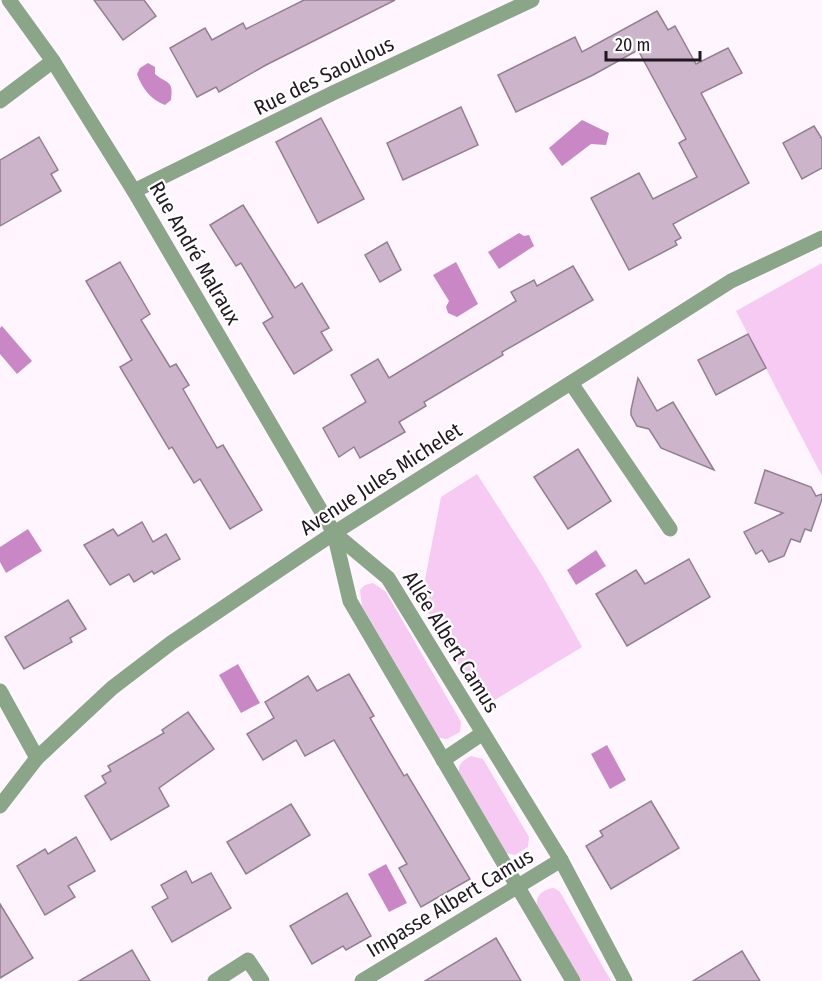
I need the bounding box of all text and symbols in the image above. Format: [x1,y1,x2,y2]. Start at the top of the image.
scale bar [606,24,700,62]
street label: Rue des Saoulous [250,31,398,121]
text: 20 m [615,34,650,56]
street label: Rue André Malraux [144,177,247,330]
street label: Avenue Jules Michelet [295,417,467,541]
street label: Allée Albert Camus [397,566,505,718]
street label: Impasse Albert Camus [362,843,538,963]

